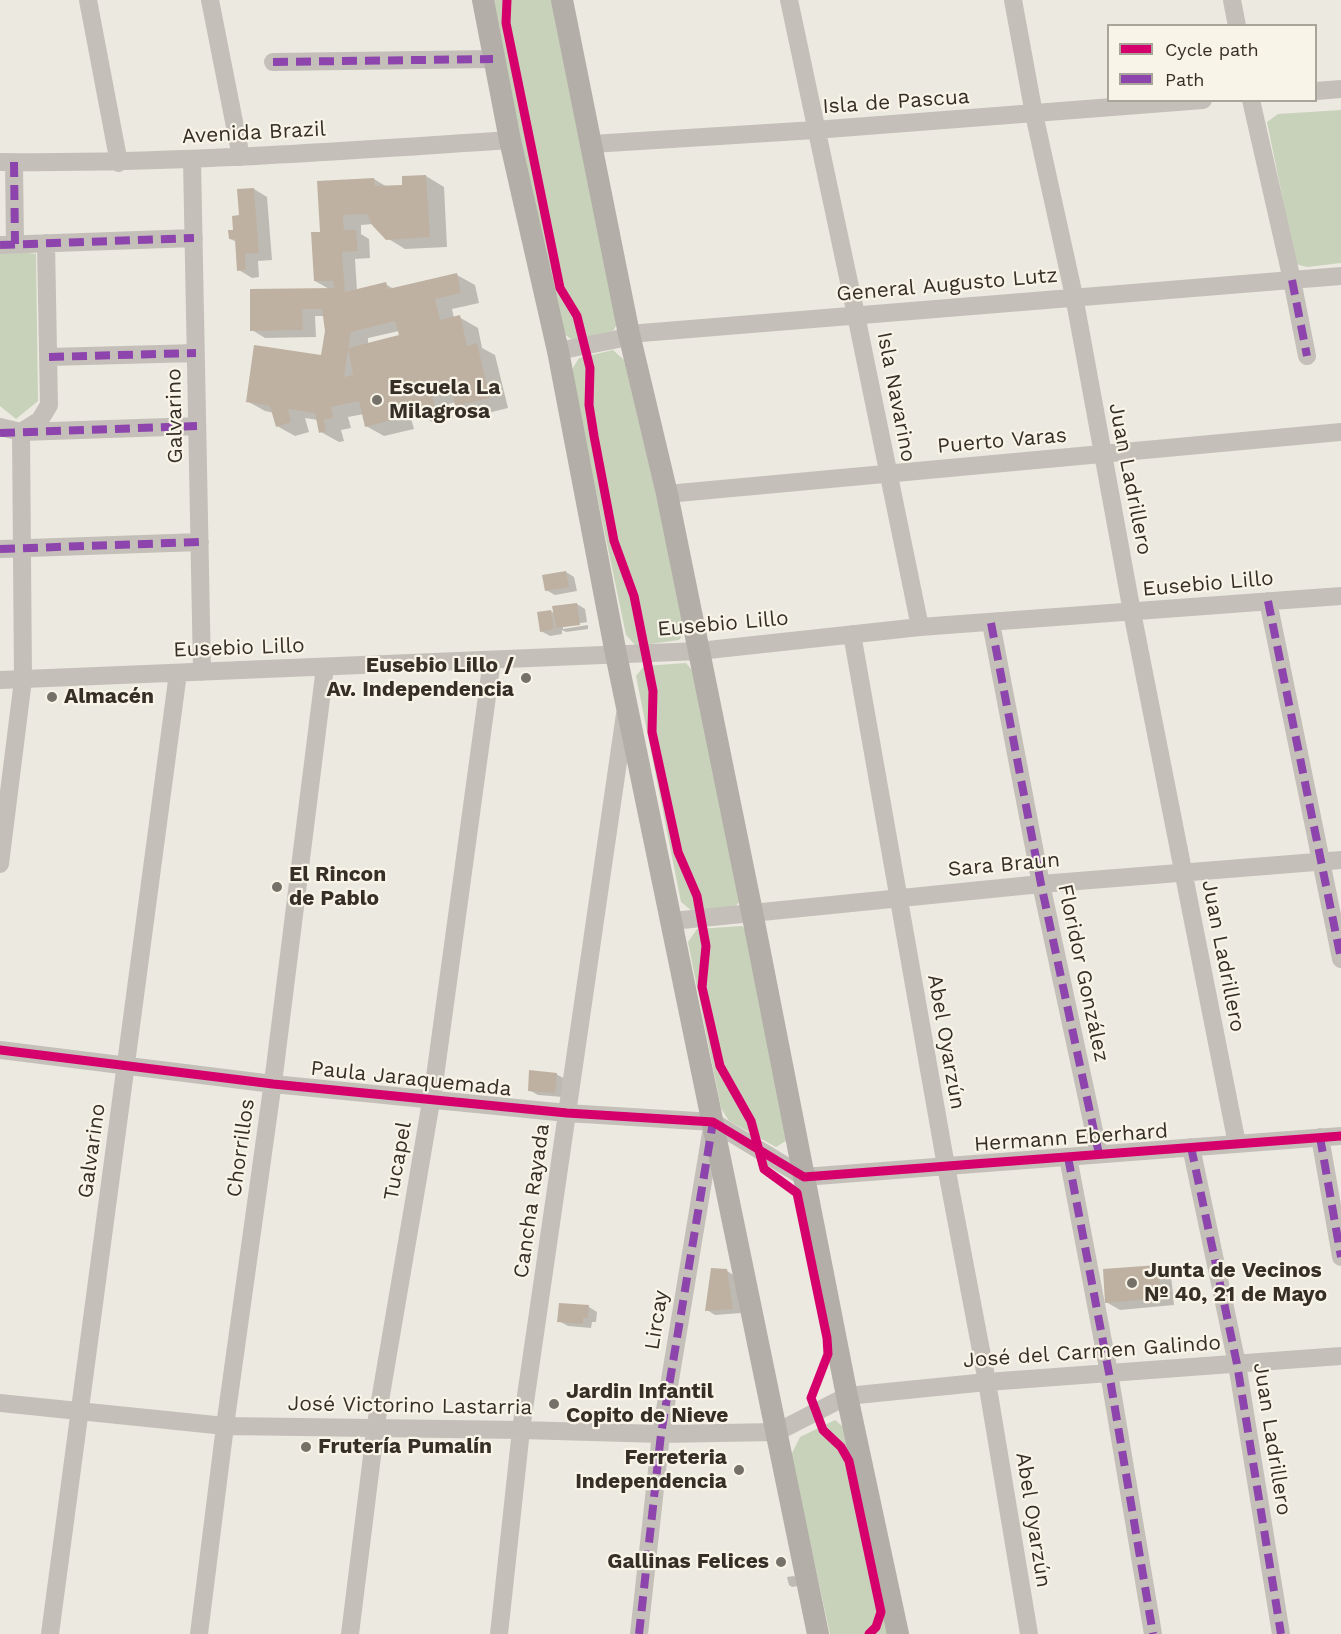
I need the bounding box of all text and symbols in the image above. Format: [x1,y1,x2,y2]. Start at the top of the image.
legend [1107,24,1317,102]
text: Cycle path [1165,39,1259,60]
text: Path [1165,69,1205,90]
street label: Isla de Pascua [822,84,970,120]
street label: Avenida Brazil [181,117,327,149]
street label: General Augusto Lutz [835,263,1059,307]
street label: Isla Navarino [871,330,921,464]
street label: Galvarino [162,368,188,464]
place label: Escuela La Milagrosa [389,375,500,425]
marker: Escuela La Milagrosa [370,393,384,407]
street label: Juan Ladrillero [1103,401,1157,557]
street label: Puerto Varas [936,423,1068,459]
street label: Eusebio Lillo [1141,566,1275,602]
street label: Eusebio Lillo [656,606,790,642]
street label: Eusebio Lillo [173,633,305,663]
place label: Eusebio Lillo / Av. Independencia [327,653,514,703]
marker: Eusebio Lillo / Av. Independencia [519,671,533,685]
place label: Almacén [64,684,154,710]
marker: Almacén [45,690,59,704]
street label: Sara Braun [947,848,1061,882]
place label: El Rincon de Pablo [289,862,386,912]
street label: Juan Ladrillero [1196,878,1250,1034]
marker: El Rincon de Pablo [270,880,284,894]
street label: Floridor González [1052,882,1114,1064]
street label: Abel Oyarzún [922,973,970,1111]
street label: Paula Jaraquemada [309,1056,513,1102]
street label: Chorrillos [222,1097,260,1199]
street label: Galvarino [73,1102,111,1200]
street label: Hermann Eberhard [973,1119,1169,1157]
street label: Tucapel [379,1120,417,1202]
street label: Cancha Rayada [509,1122,555,1280]
place label: Junta de Vecinos Nº 40, 21 de Mayo [1144,1258,1327,1308]
marker: Junta de Vecinos Nº 40, 21 de Mayo [1125,1276,1139,1290]
street label: Lircay [640,1288,674,1352]
street label: José del Carmen Galindo [962,1330,1222,1374]
street label: Juan Ladrillero [1247,1361,1297,1517]
place label: Jardin Infantil Copito de Nieve [566,1379,728,1429]
street label: José Victorino Lastarria [287,1391,533,1421]
marker: Jardin Infantil Copito de Nieve [547,1397,561,1411]
place label: Frutería Pumalín [318,1434,492,1460]
marker: Frutería Pumalín [299,1440,313,1454]
place label: Ferreteria Independencia [575,1445,727,1495]
street label: Abel Oyarzún [1010,1451,1056,1589]
marker: Ferreteria Independencia [732,1463,746,1477]
place label: Gallinas Felices [607,1549,769,1575]
marker: Gallinas Felices [774,1555,788,1569]

